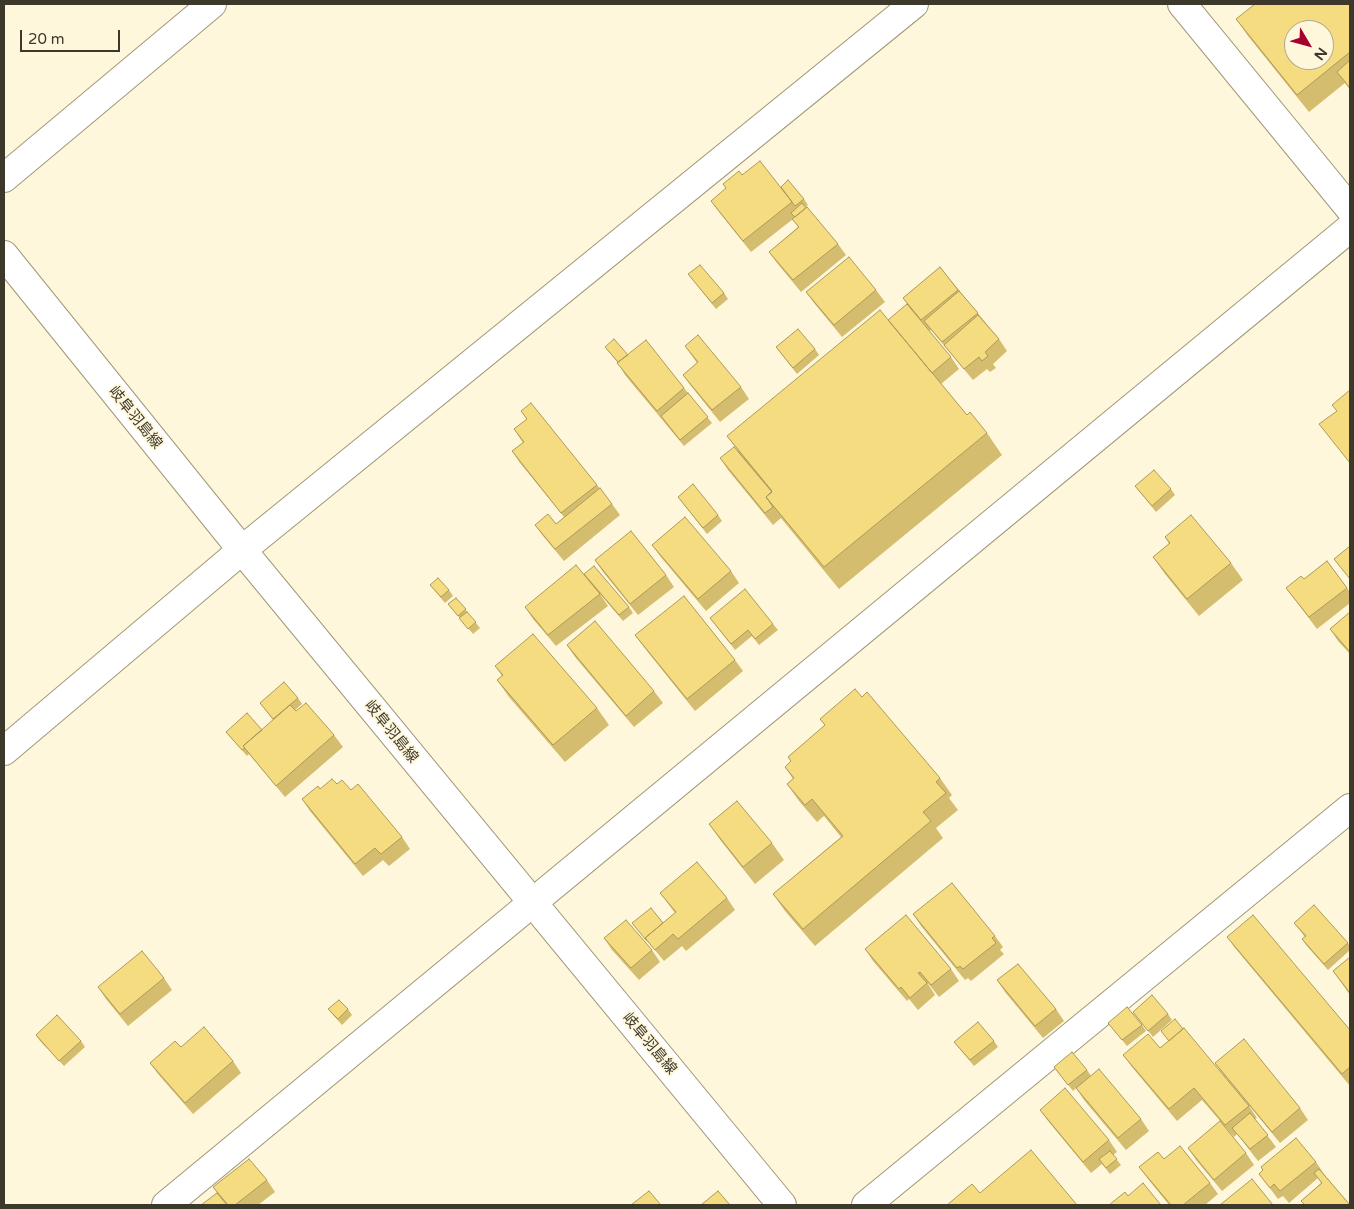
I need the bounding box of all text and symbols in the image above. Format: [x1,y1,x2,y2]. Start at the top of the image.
scale bar [22,20,122,52]
north arrow [1284,20,1334,70]
text: 20 m [28,30,65,48]
text: N [1310,44,1331,63]
street label: 岐阜羽島線 [104,383,166,453]
street label: 岐阜羽島線 [360,697,422,767]
street label: 岐阜羽島線 [618,1009,680,1079]

